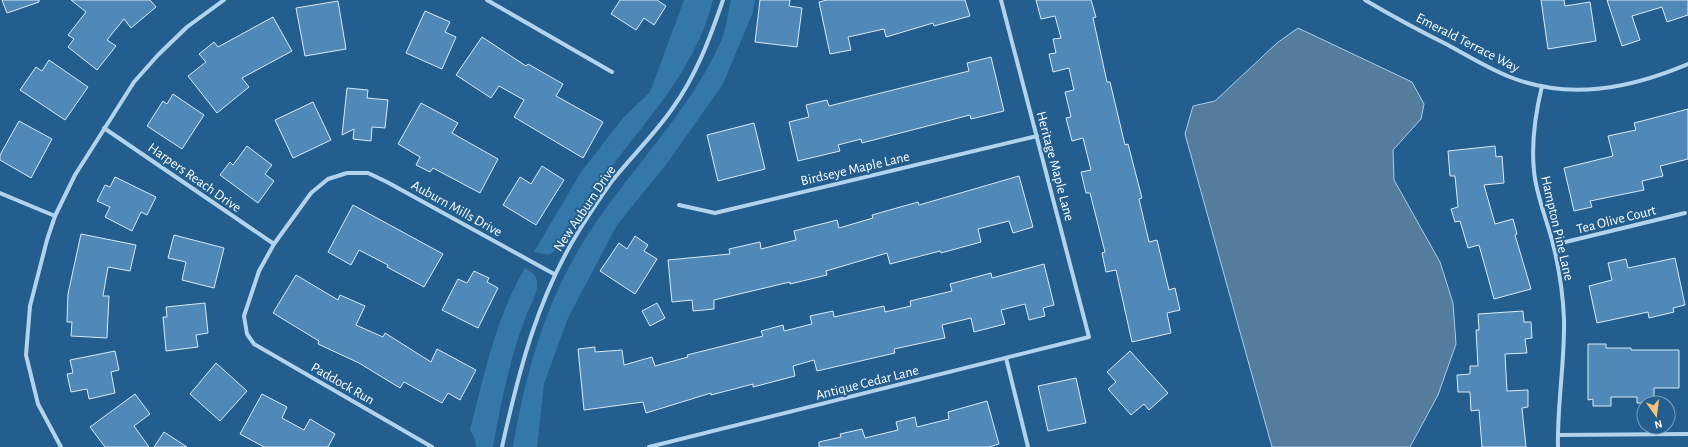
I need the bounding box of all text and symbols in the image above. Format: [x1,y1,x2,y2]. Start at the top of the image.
street label: Emerald Terrace Way [1414,11,1522,75]
street label: Heritage Maple Lane [1034,110,1076,223]
street label: Harpers Reach Drive [145,141,244,215]
street label: Birdseye Maple Lane [799,150,911,188]
street label: New Auburn Drive [551,163,619,254]
street label: Hampton Pine Lane [1538,175,1576,282]
street label: Auburn Mills Drive [409,178,504,240]
street label: Tea Olive Court [1575,203,1658,237]
street label: Paddock Run [308,360,377,408]
street label: Antique Cedar Lane [814,363,920,403]
north arrow [1636,395,1676,435]
text: N [1653,418,1663,430]

